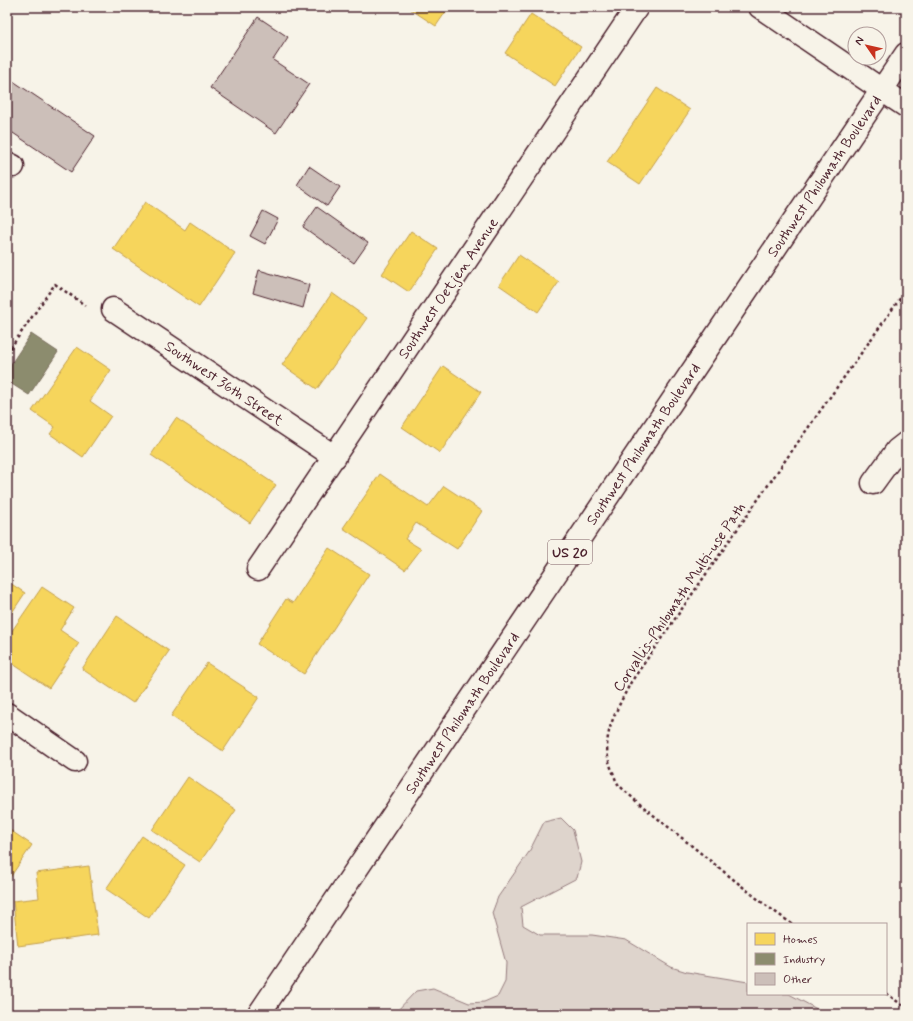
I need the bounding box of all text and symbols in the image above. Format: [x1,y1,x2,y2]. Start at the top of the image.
north arrow [847,26,887,66]
text: N [852,34,867,48]
street label: Southwest Philomath Boulevard [763,92,887,261]
street label: Southwest Oetjen Avenue [394,214,504,363]
street label: Southwest 36th Street [160,337,287,431]
street label: Southwest Philomath Boulevard [582,360,706,529]
street label: Corvallis-Philomath Multi-use Path [609,499,751,696]
road number: US 20 [548,540,592,564]
street label: Southwest Philomath Boulevard [401,629,525,798]
legend [747,923,887,995]
text: Homes [783,932,818,948]
text: Industry [783,952,825,968]
text: Other [783,972,812,988]

